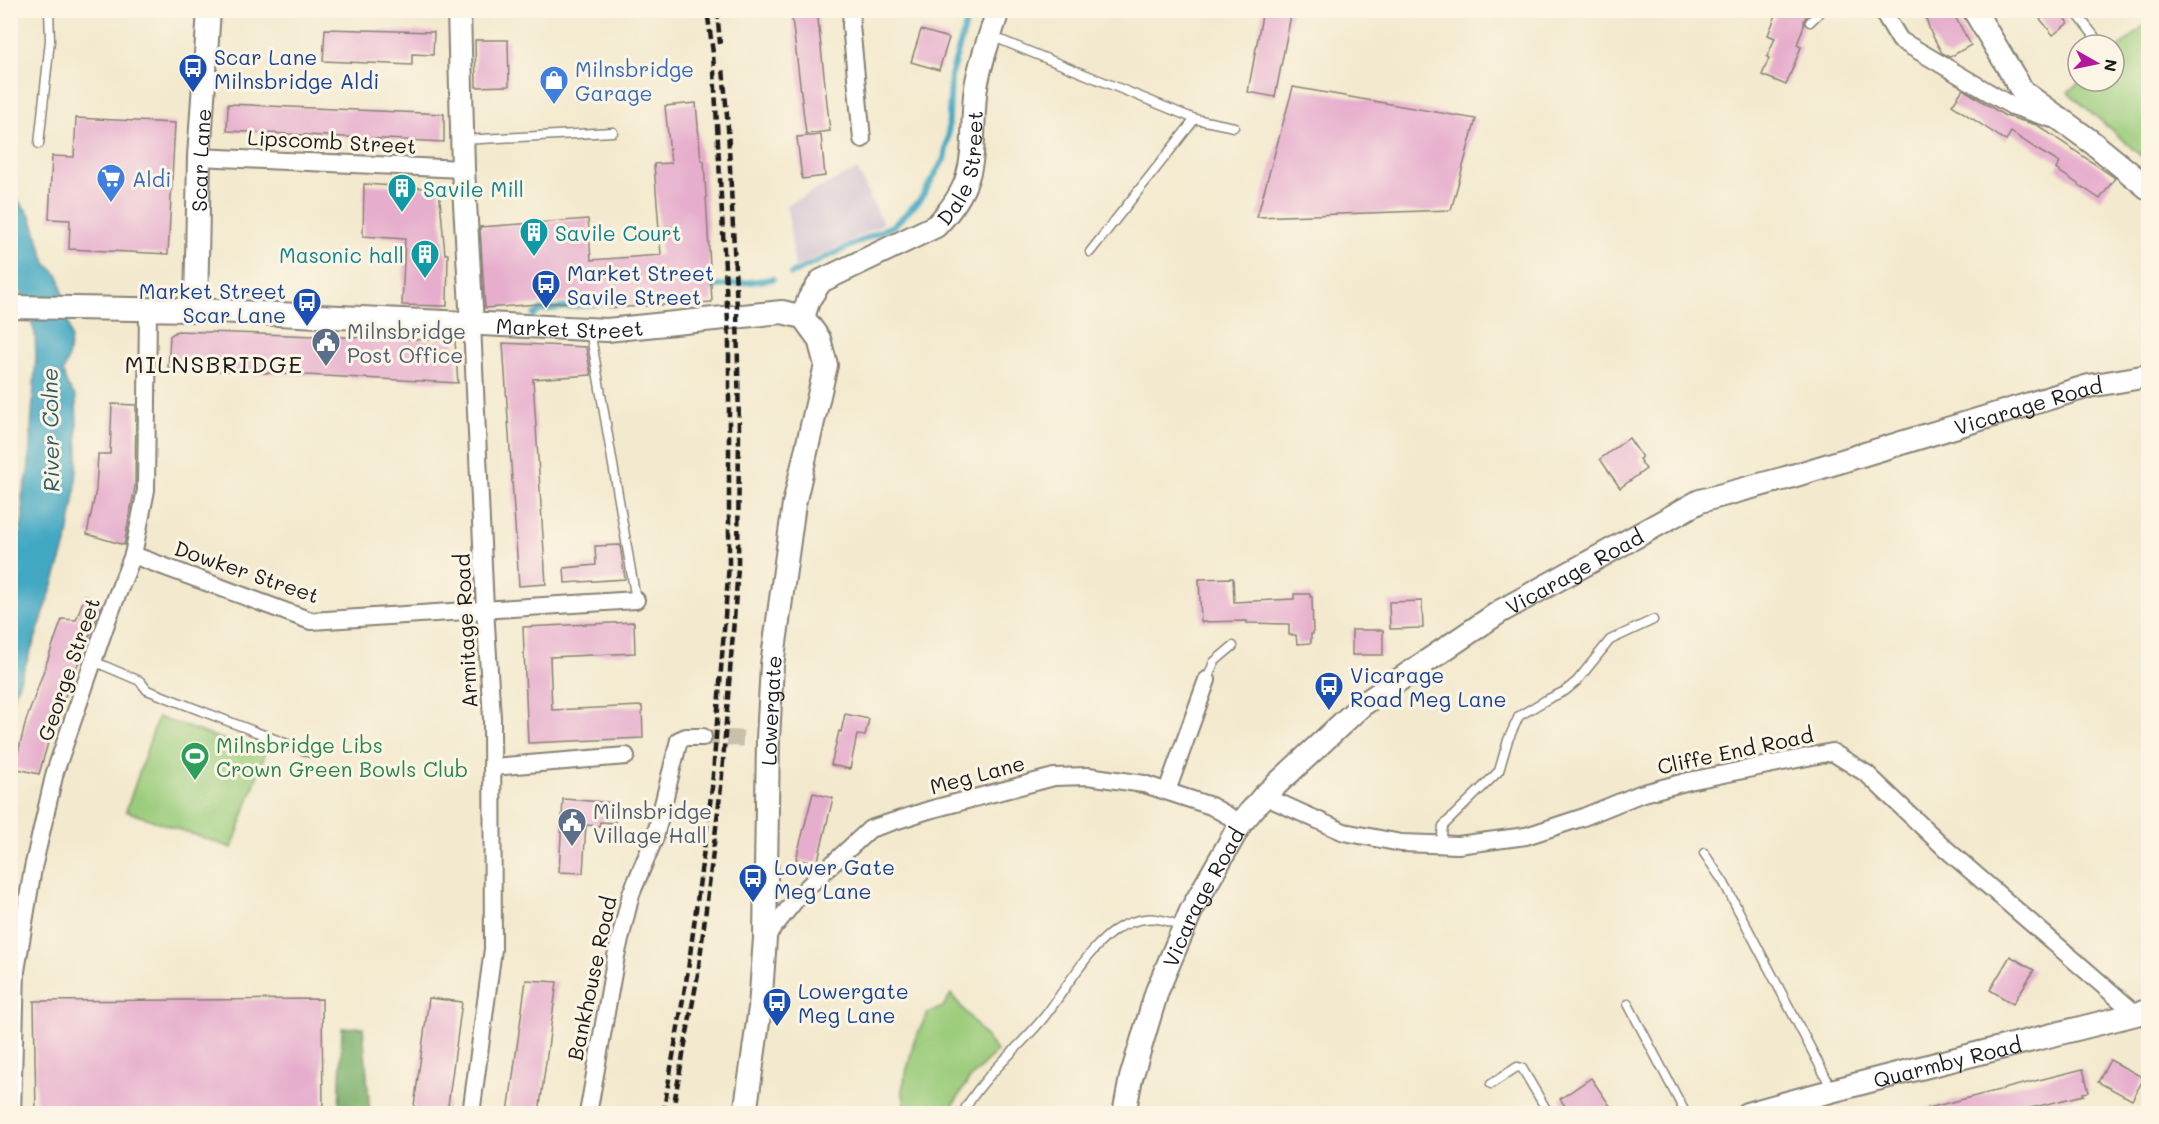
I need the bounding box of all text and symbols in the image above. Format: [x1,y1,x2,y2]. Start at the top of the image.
north arrow [2066,33,2126,93]
place label: Scar Lane Milnsbridge Aldi [214,43,379,94]
bus stop icon: Scar Lane Milnsbridge Aldi [177,52,209,94]
place label: Milnsbridge Garage [575,55,694,106]
text: N [2100,58,2123,73]
shop icon: Milnsbridge Garage [538,64,570,106]
street label: Scar Lane [184,108,216,212]
street label: Dale Street [930,110,987,230]
street label: Lipscomb Street [247,123,417,159]
supermarket icon: Aldi [95,162,127,204]
place label: Aldi [132,165,172,192]
building icon: Savile Mill [386,172,418,214]
place label: Savile Mill [423,175,524,202]
building icon: Savile Court [518,216,550,258]
place label: Savile Court [555,219,681,246]
building icon: Masonic hall [409,238,441,280]
place label: Masonic hall [279,241,404,268]
place label: Market Street Savile Street [567,259,714,310]
bus stop icon: Market Street Savile Street [530,268,562,310]
place label: Market Street Scar Lane [139,277,286,328]
bus stop icon: Market Street Scar Lane [291,286,323,328]
street label: Market Street [495,311,644,344]
place label: Milnsbridge Post Office [347,317,466,368]
public building icon: Milnsbridge Post Office [310,326,342,368]
district label: MILNSBRIDGE [125,348,303,379]
water label: River Colne [34,368,66,492]
street label: Vicarage Road [1951,371,2104,440]
street label: Vicarage Road [1500,522,1648,620]
street label: Dowker Street [171,534,323,608]
street label: Armitage Road [447,553,483,709]
street label: George Street [31,594,105,744]
street label: Lowergate [754,653,787,766]
place label: Vicarage Road Meg Lane [1350,661,1506,712]
bus stop icon: Vicarage Road Meg Lane [1313,670,1345,712]
street label: Cliffe End Road [1655,720,1815,780]
place label: Milnsbridge Libs Crown Green Bowls Club [216,731,468,782]
sports icon: Milnsbridge Libs Crown Green Bowls Club [179,740,211,782]
street label: Meg Lane [926,748,1028,800]
place label: Milnsbridge Village Hall [593,797,712,848]
public building icon: Milnsbridge Village Hall [556,806,588,848]
street label: Vicarage Road [1155,822,1249,971]
place label: Lower Gate Meg Lane [774,853,895,904]
bus stop icon: Lower Gate Meg Lane [737,862,769,904]
street label: Bankhouse Road [560,894,622,1062]
place label: Lowergate Meg Lane [798,977,909,1028]
bus stop icon: Lowergate Meg Lane [761,986,793,1028]
street label: Quarmby Road [1870,1030,2024,1093]

